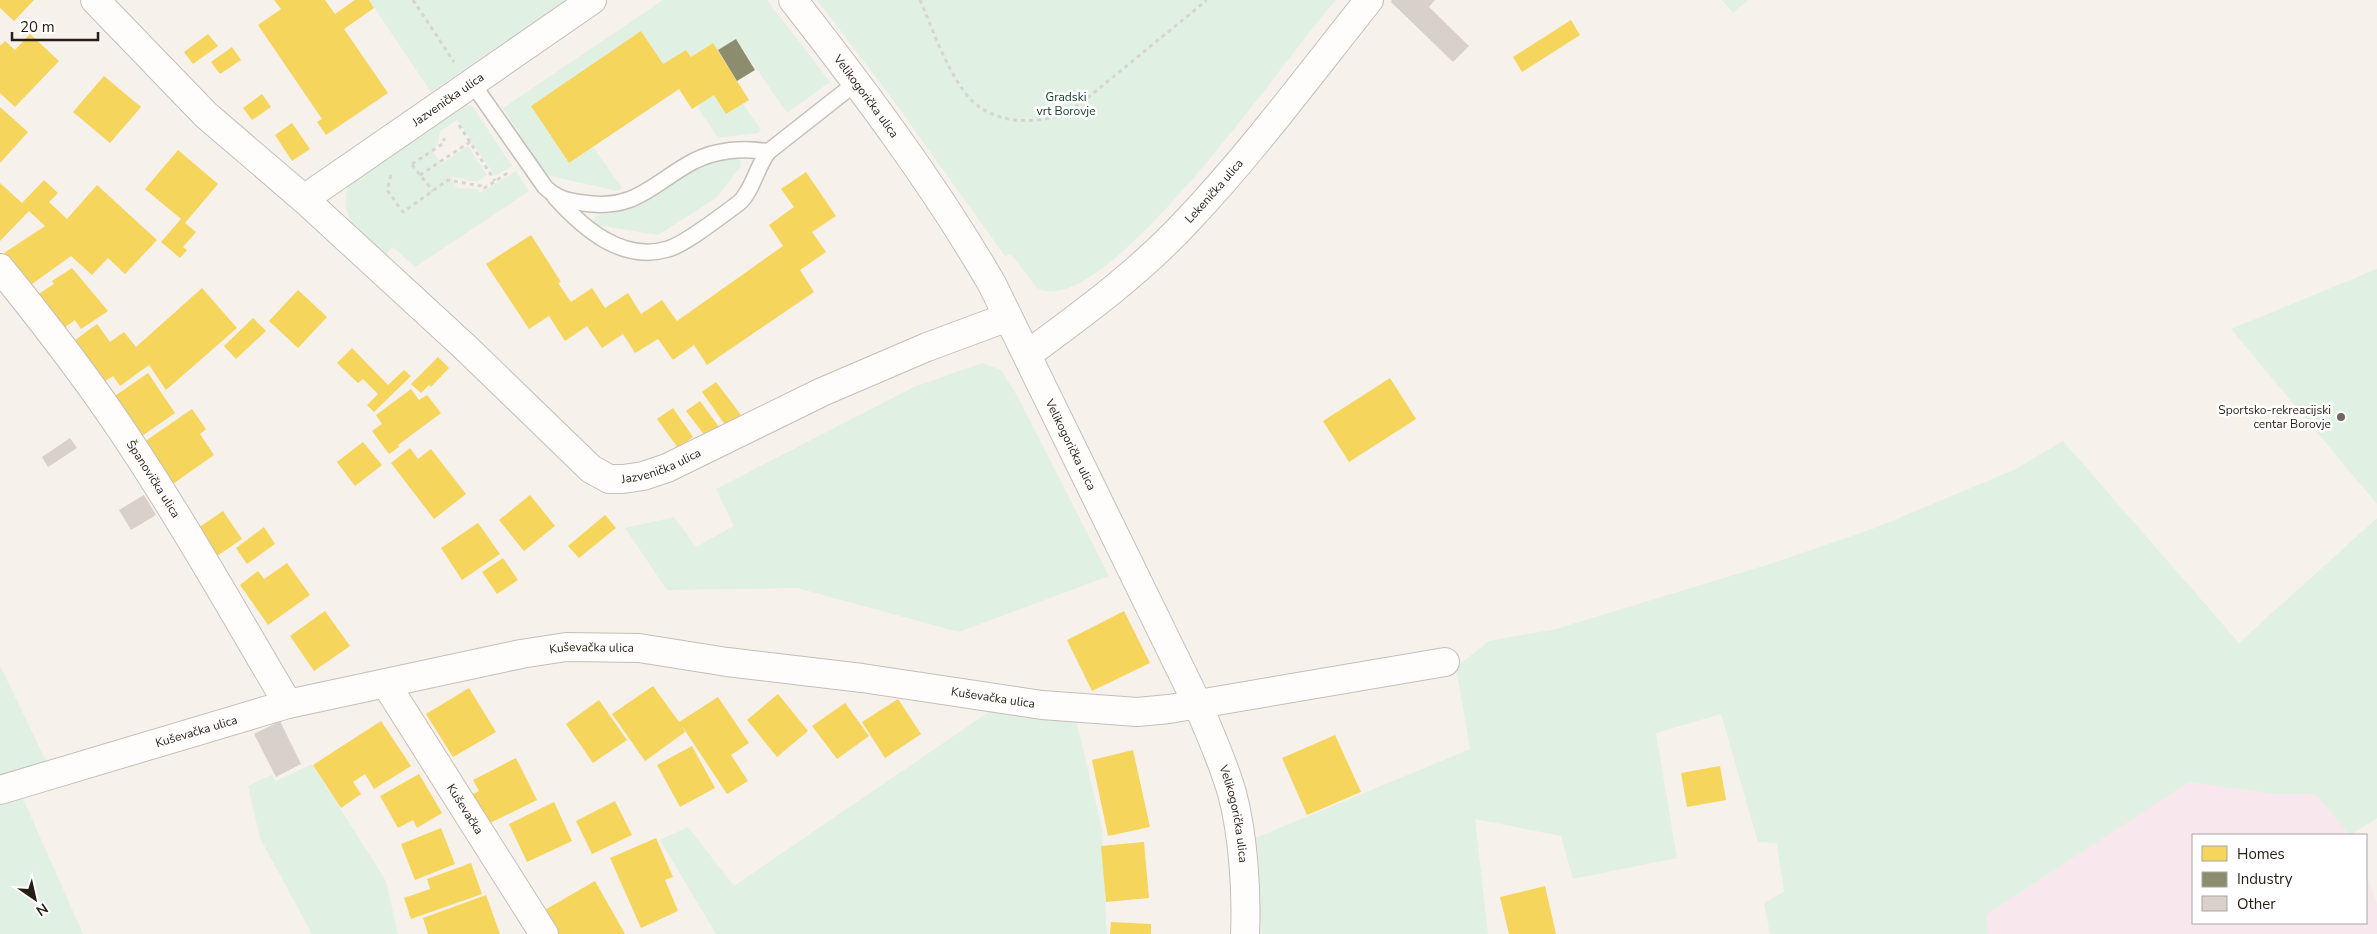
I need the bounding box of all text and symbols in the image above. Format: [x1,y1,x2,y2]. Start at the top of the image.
scale bar [12,10,99,42]
text: 20 m [20,17,55,37]
street label: Velikogorička ulica [830,51,902,141]
street label: Jazvenička ulica [408,69,487,130]
park label: Gradski vrt Borovje [1036,89,1096,119]
street label: Lekenička ulica [1181,156,1247,226]
street label: Velikogorička ulica [1041,396,1100,493]
place label: Sportsko-rekreacijski centar Borovje [2218,402,2331,432]
marker: Sportsko-rekreacijski centar Borovje [2335,411,2347,423]
street label: Španovička ulica [123,437,184,521]
street label: Jazvenička ulica [619,445,704,487]
street label: Kuševačka ulica [548,639,634,657]
street label: Kuševačka ulica [950,683,1036,712]
street label: Kuševačka ulica [154,712,239,751]
street label: Velikogorička ulica [1215,762,1251,863]
street label: Kuševačka [443,781,487,837]
legend [2192,834,2367,924]
text: Homes [2237,844,2285,864]
text: Industry [2237,869,2293,889]
north arrow [10,874,60,924]
text: Other [2237,894,2276,914]
text: N [32,899,52,920]

